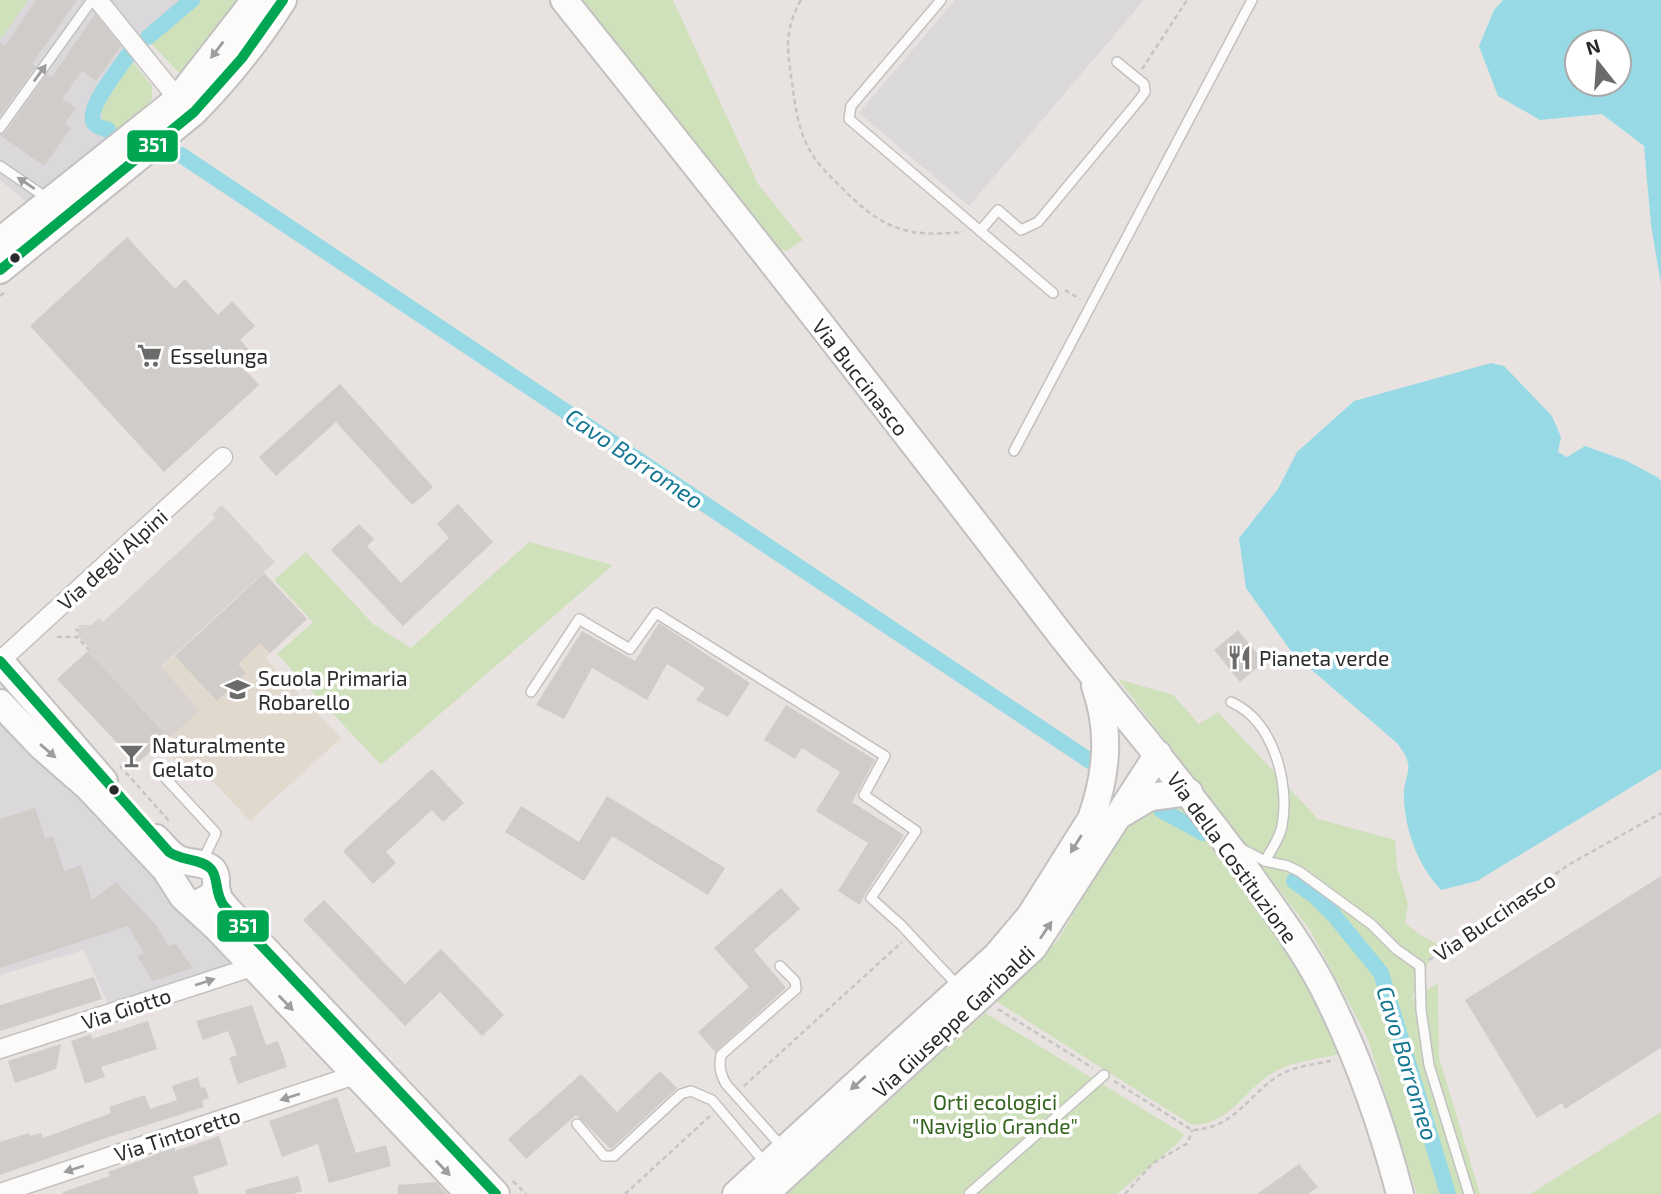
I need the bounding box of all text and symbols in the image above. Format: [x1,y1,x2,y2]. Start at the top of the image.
north arrow [1563,28,1633,98]
text: N [1583,33,1603,59]
one-way arrow [211,41,225,59]
one-way arrow [33,64,47,82]
line badge: 351 [126,129,179,163]
text: 351 [138,133,168,156]
one-way arrow [16,177,35,190]
unlabelled marker [8,251,22,265]
street label: Via Buccinasco [808,314,914,440]
supermarket icon: Esselunga [136,341,164,369]
place label: Esselunga [170,343,268,368]
water label: Cavo Borromeo [561,402,709,514]
street label: Via degli Alpini [52,503,172,615]
restaurant icon: Pianeta verde [1225,643,1253,671]
place label: Pianeta verde [1259,645,1389,670]
place label: Scuola Primaria Robarello [258,665,408,714]
school or university icon: Scuola Primaria Robarello [224,675,252,703]
place label: Naturalmente Gelato [152,732,286,781]
bar icon: Naturalmente Gelato [118,742,146,770]
one-way arrow [40,743,57,758]
street label: Via della Costituzione [1163,767,1303,947]
unlabelled marker [107,783,121,797]
one-way arrow [1069,834,1082,854]
street label: Via Buccinasco [1428,866,1560,966]
line badge: 351 [216,909,270,943]
text: 351 [228,914,258,937]
one-way arrow [1039,921,1053,939]
street label: Via Giuseppe Garibaldi [867,940,1039,1102]
one-way arrow [194,977,215,987]
street label: Via Giotto [78,982,174,1034]
water label: Cavo Borromeo [1371,982,1445,1144]
one-way arrow [278,994,294,1011]
one-way arrow [850,1074,867,1090]
park label: Orti ecologici "Naviglio Grande" [912,1089,1078,1138]
one-way arrow [279,1092,300,1103]
street label: Via Tintoretto [111,1102,243,1166]
one-way arrow [435,1159,452,1176]
one-way arrow [63,1164,84,1174]

